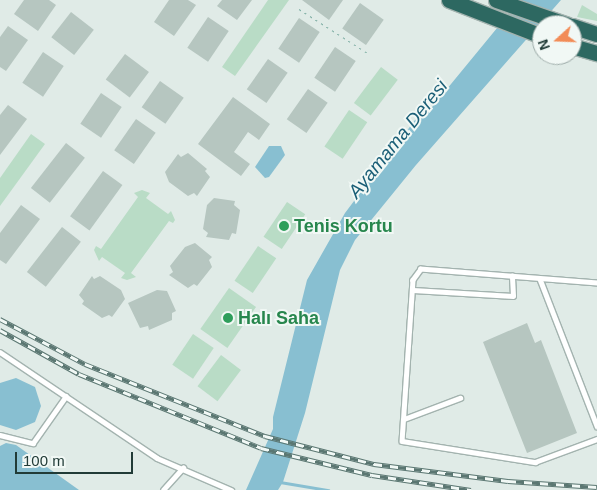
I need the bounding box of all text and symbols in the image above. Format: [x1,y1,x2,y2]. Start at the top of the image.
north arrow [532,15,582,65]
text: N [535,37,553,52]
water label: Ayamama Deresi [343,75,453,203]
place label: Tenis Kortu [294,215,393,237]
marker: Tenis Kortu [278,220,290,232]
place label: Halı Saha [238,307,319,329]
marker: Halı Saha [222,312,234,324]
scale bar [18,442,135,474]
text: 100 m [23,452,65,469]

